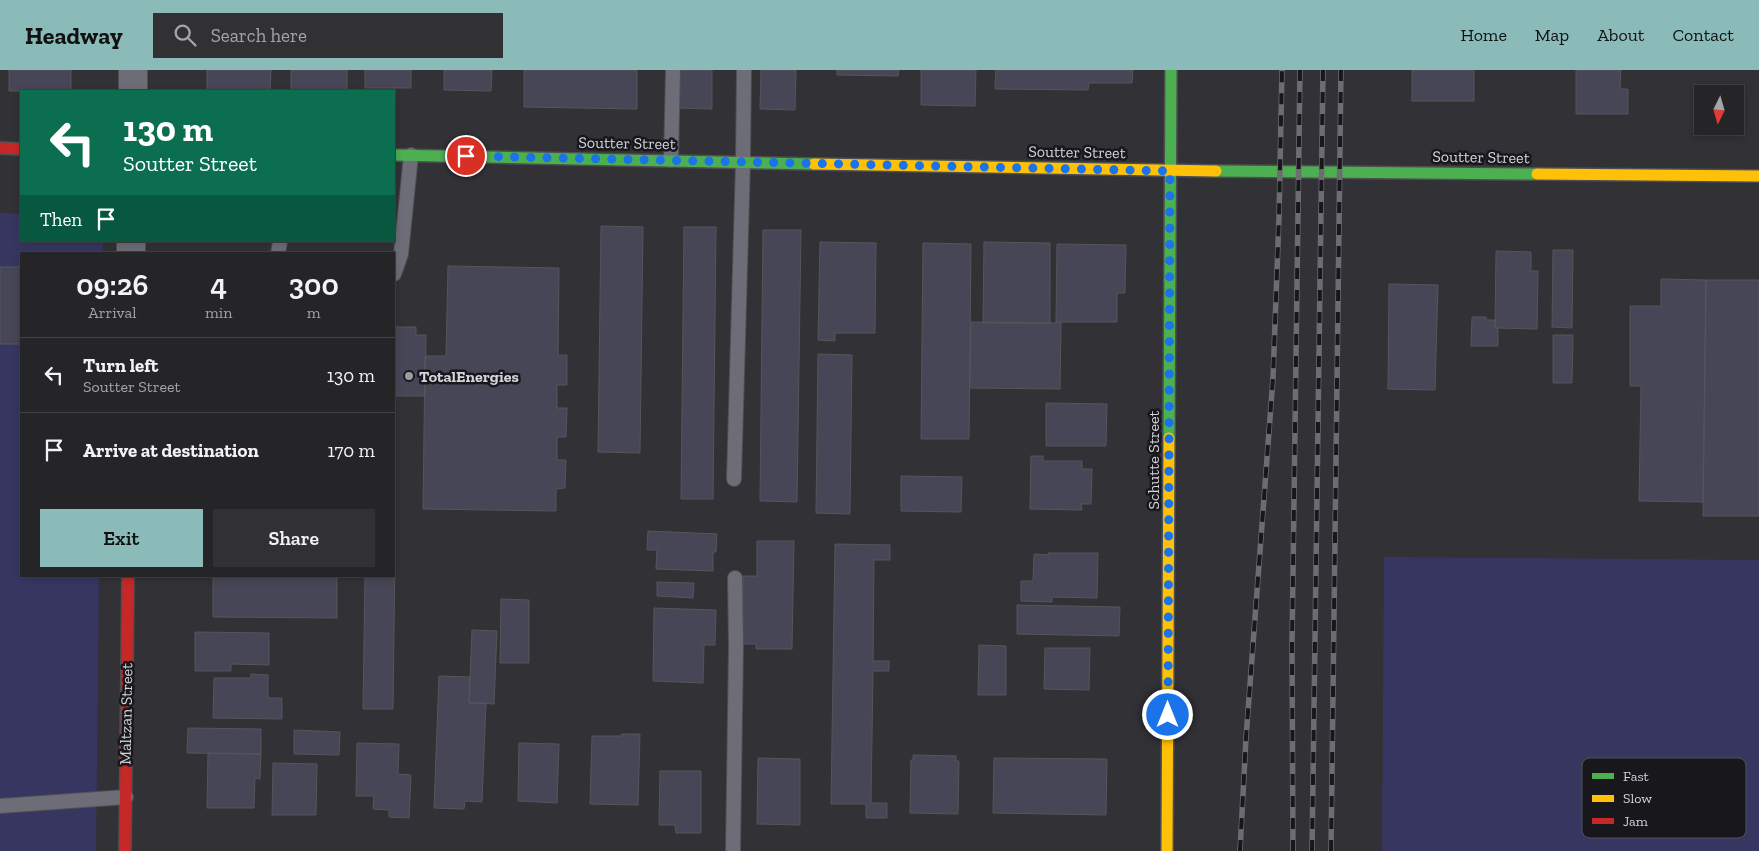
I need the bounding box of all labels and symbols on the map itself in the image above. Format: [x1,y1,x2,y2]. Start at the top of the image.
north arrow [1694,85,1744,135]
street label: Soutter Street [578,133,676,153]
pin [445,135,487,177]
street label: Soutter Street [1028,142,1126,162]
street label: Soutter Street [1432,147,1530,167]
place label: TotalEnergies [419,367,519,386]
marker: TotalEnergies [403,370,415,382]
street label: Schutte Street [1144,410,1163,510]
street label: Maltzan Street [116,663,136,765]
position arrow [1141,688,1193,740]
legend [1582,758,1746,838]
text: Fast [1623,768,1650,785]
text: Slow [1623,790,1652,807]
text: Jam [1623,813,1648,830]

